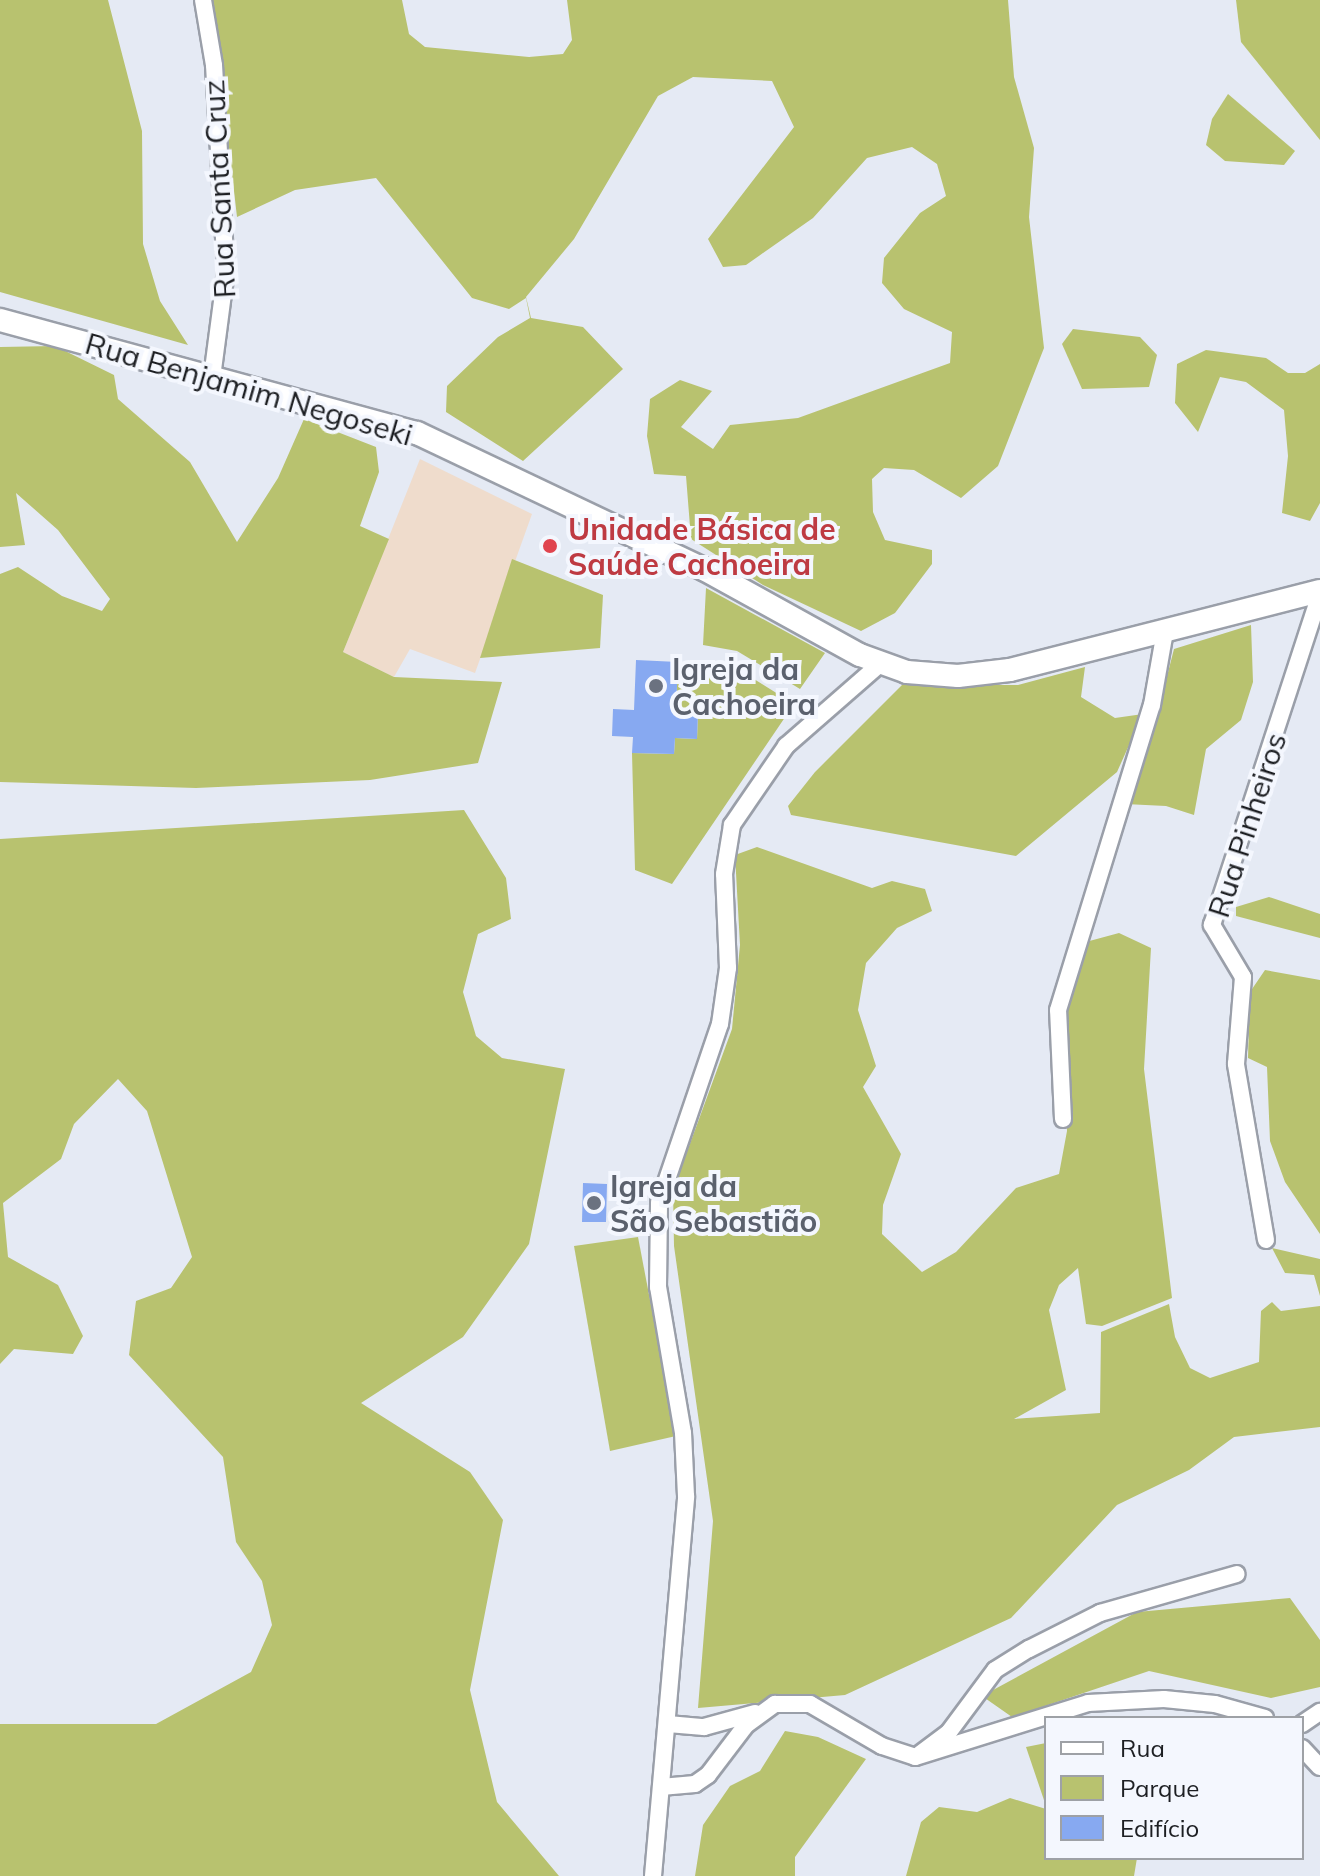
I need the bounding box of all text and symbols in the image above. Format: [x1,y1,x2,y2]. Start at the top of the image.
street label: Rua Santa Cruz [195,79,243,299]
street label: Rua Benjamim Negoseki [81,325,417,453]
place label: Unidade Básica de Saúde Cachoeira [568,511,836,582]
marker: Unidade Básica de Saúde Cachoeira [539,535,561,557]
place label: Igreja da Cachoeira [672,651,816,722]
marker: Igreja da Cachoeira [647,677,665,695]
street label: Rua Pinheiros [1200,728,1294,922]
place label: Igreja da São Sebastião [610,1168,817,1238]
marker: Igreja da São Sebastião [585,1194,603,1212]
legend [1044,1716,1304,1860]
text: Rua [1120,1733,1165,1763]
text: Parque [1120,1773,1199,1803]
text: Edifício [1120,1813,1199,1843]

